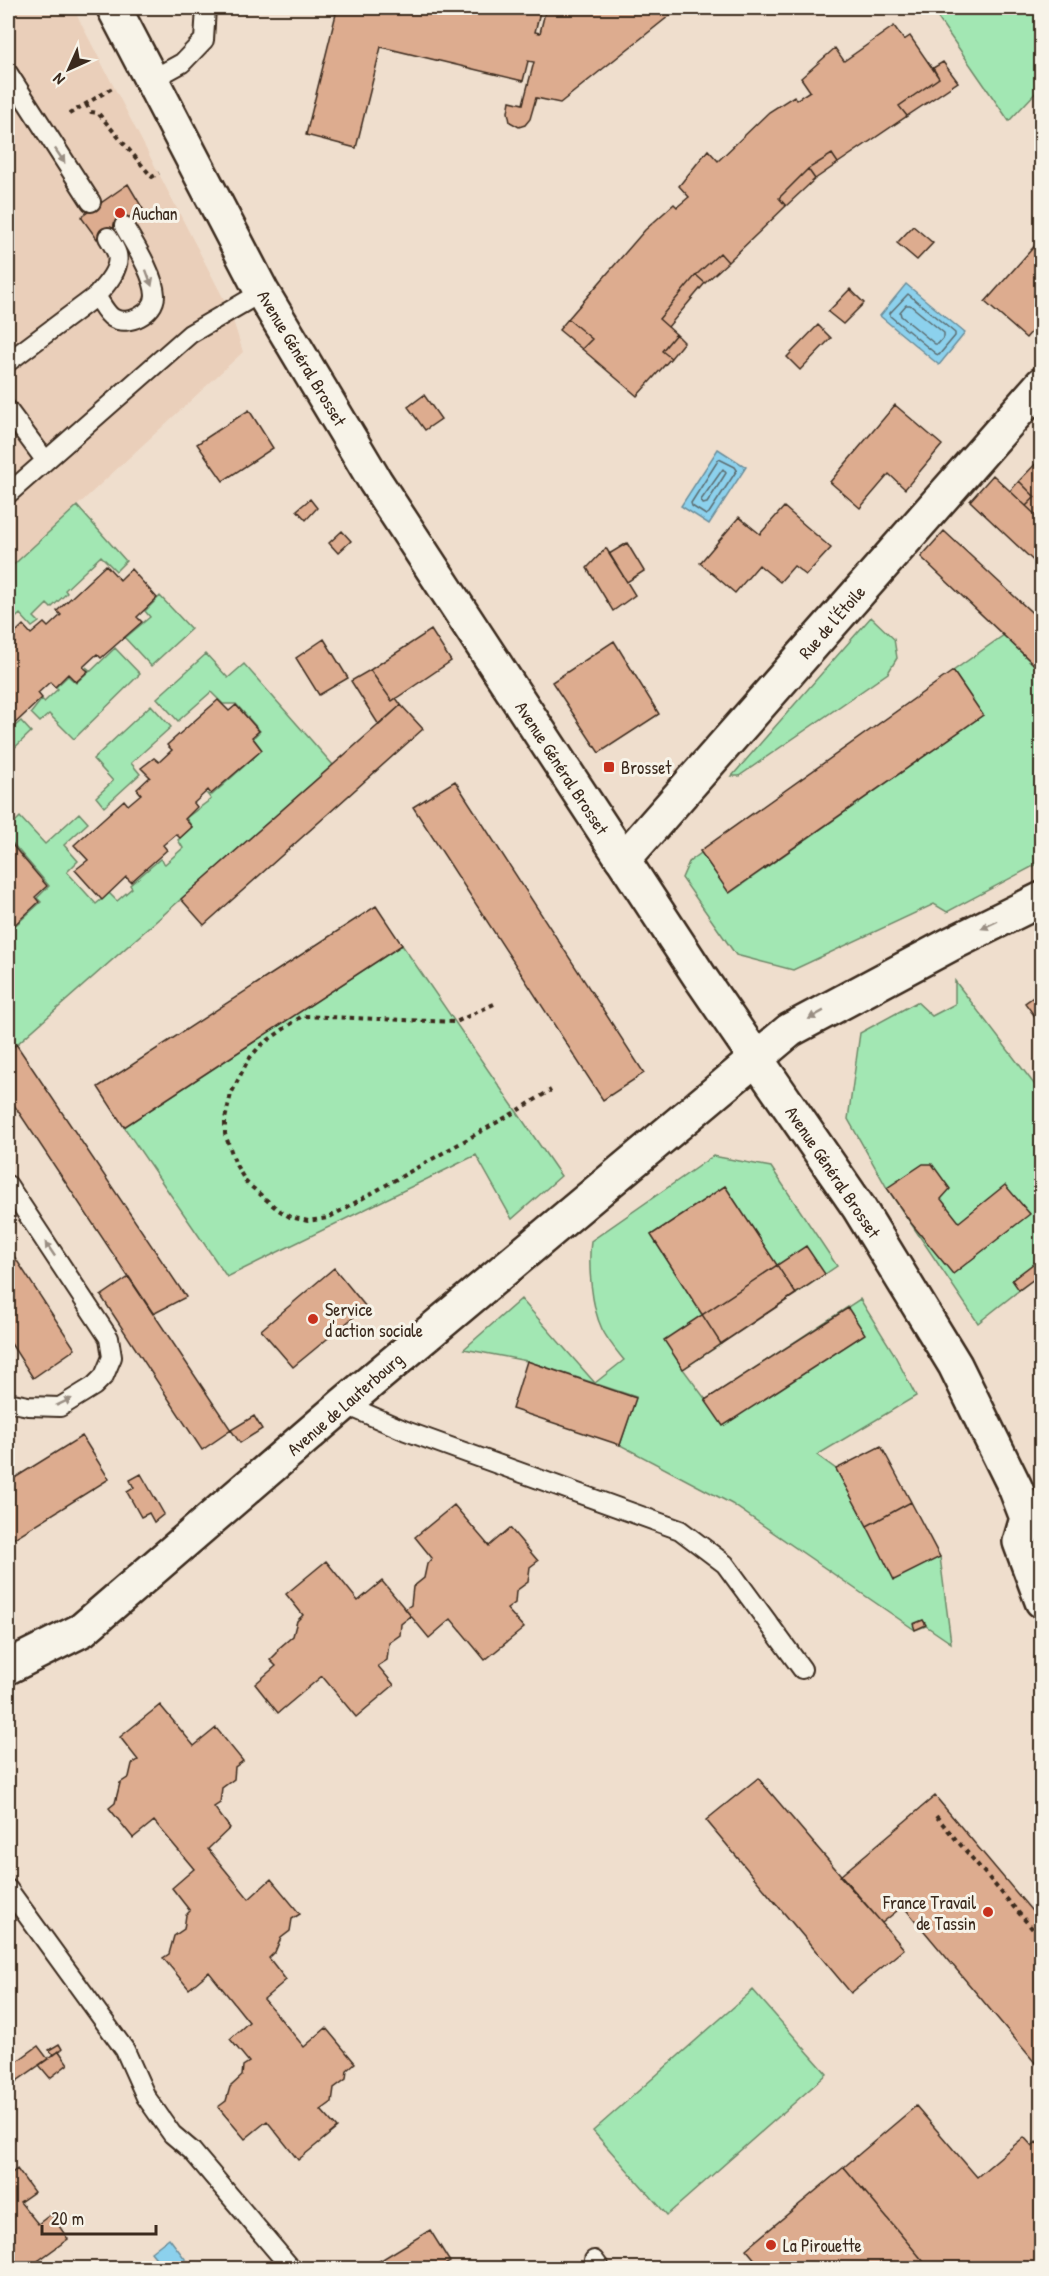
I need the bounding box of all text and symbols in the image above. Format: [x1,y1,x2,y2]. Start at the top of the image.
north arrow [39,39,99,99]
text: N [47,68,69,90]
one-way arrow [54,148,65,164]
place label: Auchan [132,201,178,226]
marker: Auchan [113,206,127,220]
one-way arrow [145,270,155,288]
street label: Avenue Général Brosset [252,285,353,431]
street label: Rue de l'Étoile [793,580,871,664]
street label: Avenue Général Brosset [509,696,615,840]
place label: Brosset [621,755,672,780]
marker: Brosset [602,760,616,774]
one-way arrow [980,919,998,929]
one-way arrow [807,1010,824,1020]
street label: Avenue Général Brosset [779,1101,887,1244]
one-way arrow [44,1241,56,1257]
place label: Service d'action sociale [325,1297,423,1343]
marker: Service d'action sociale [306,1312,320,1326]
street label: Avenue de Lauterbourg [282,1347,408,1461]
one-way arrow [56,1398,73,1407]
place label: France Travail de Tassin [882,1890,976,1936]
marker: France Travail de Tassin [981,1905,995,1919]
scale bar [42,2198,156,2236]
text: 20 m [51,2206,84,2231]
place label: La Pirouette [783,2233,862,2258]
marker: La Pirouette [764,2238,778,2252]

